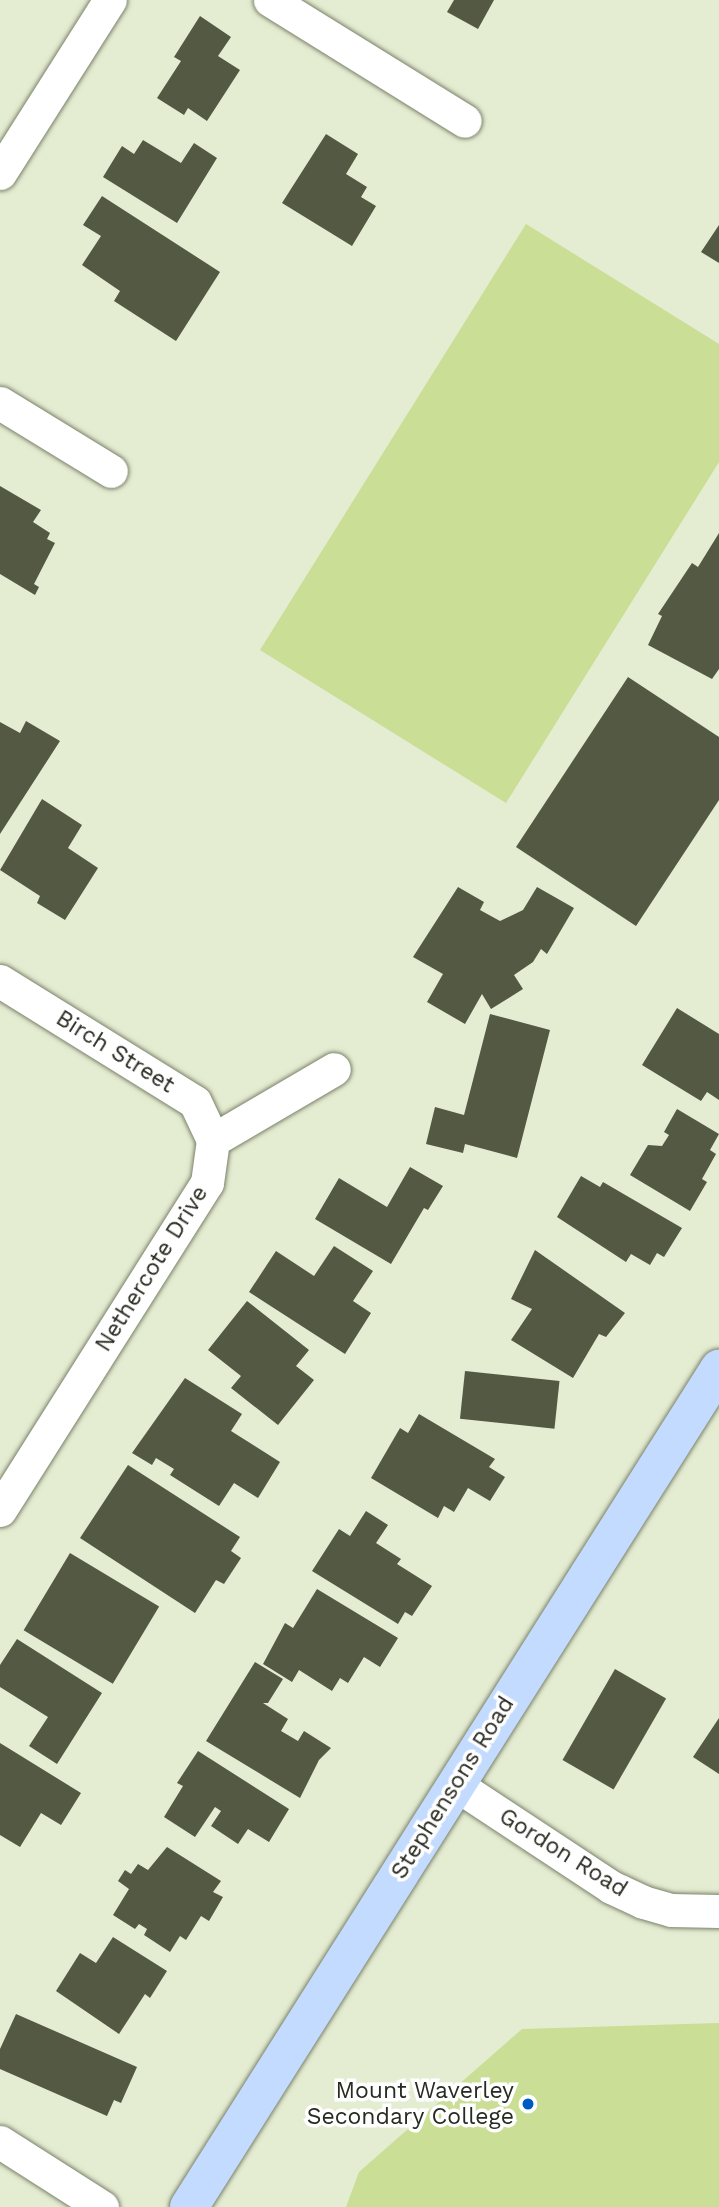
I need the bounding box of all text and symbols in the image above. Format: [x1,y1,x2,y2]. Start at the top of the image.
street label: Birch Street [51,1005,179,1099]
street label: Nethercote Drive [90,1181,214,1357]
street label: Stephensons Road [386,1692,520,1884]
street label: Gordon Road [494,1803,632,1903]
place label: Mount Waverley Secondary College [306,2077,514,2131]
marker: Mount Waverley Secondary College [520,2096,536,2112]

